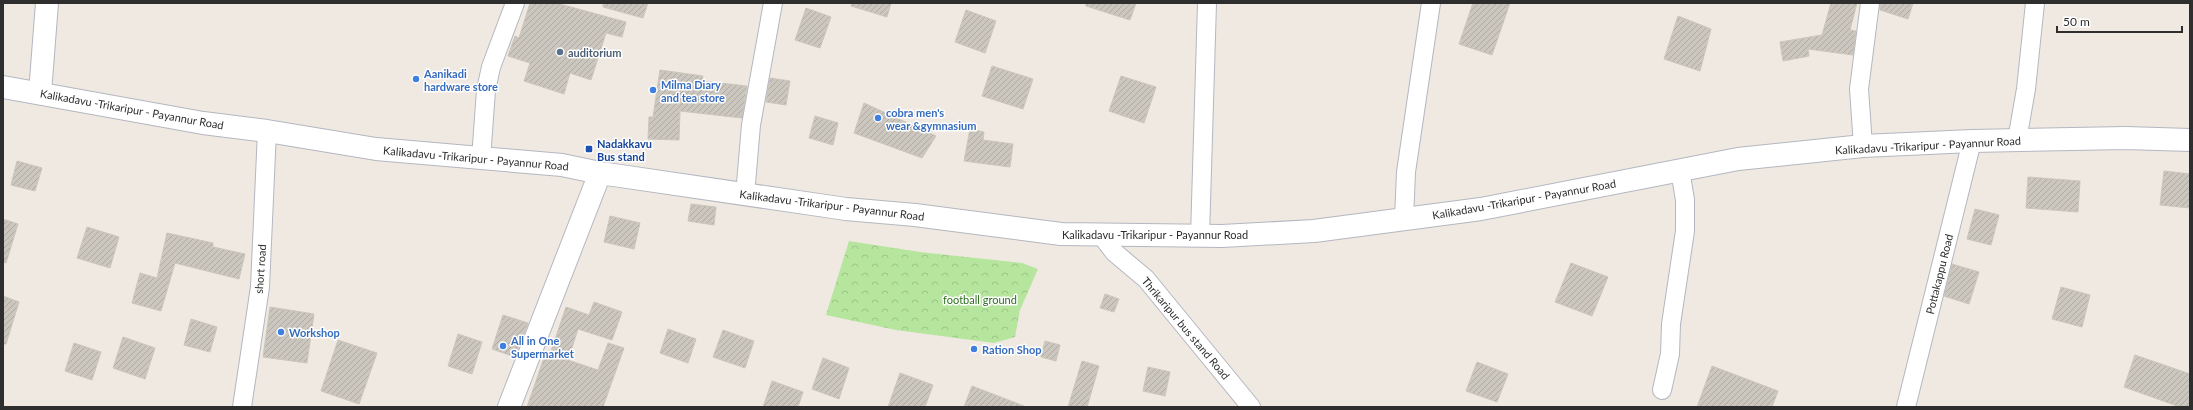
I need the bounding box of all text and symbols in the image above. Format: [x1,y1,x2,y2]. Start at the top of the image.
scale bar [2057,8,2182,34]
text: 50 m [2063,14,2090,29]
place label: auditorium [568,46,622,59]
marker: auditorium [555,47,565,57]
place label: Aanikadi hardware store [423,67,498,93]
marker: Aanikadi hardware store [411,74,421,84]
place label: Milma Diary and tea store [661,78,725,104]
marker: Milma Diary and tea store [648,85,658,95]
street label: Kalikadavu -Trikaripur - Payannur Road [39,86,225,132]
place label: cobra men's wear &gymnasium [886,106,976,132]
marker: cobra men's wear &gymnasium [873,113,883,123]
street label: Kalikadavu -Trikaripur - Payannur Road [1835,134,2021,156]
place label: Nadakkavu Bus stand [597,137,652,163]
street label: Kalikadavu -Trikaripur - Payannur Road [383,143,569,173]
marker: Nadakkavu Bus stand [584,144,594,154]
street label: Kalikadavu -Trikaripur - Payannur Road [1431,176,1617,222]
street label: Kalikadavu -Trikaripur - Payannur Road [739,187,925,223]
street label: Kalikadavu -Trikaripur - Payannur Road [1062,228,1248,241]
street label: Pottakappu Road [1923,233,1955,315]
street label: short road [252,244,268,294]
street label: Thrikaripur bus stand Road [1139,274,1233,382]
park label: football ground [943,293,1017,306]
place label: Workshop [289,326,340,339]
marker: Workshop [276,327,286,337]
place label: All in One Supermarket [510,334,575,360]
marker: All in One Supermarket [498,341,508,351]
place label: Ration Shop [982,343,1042,356]
marker: Ration Shop [969,344,979,354]

